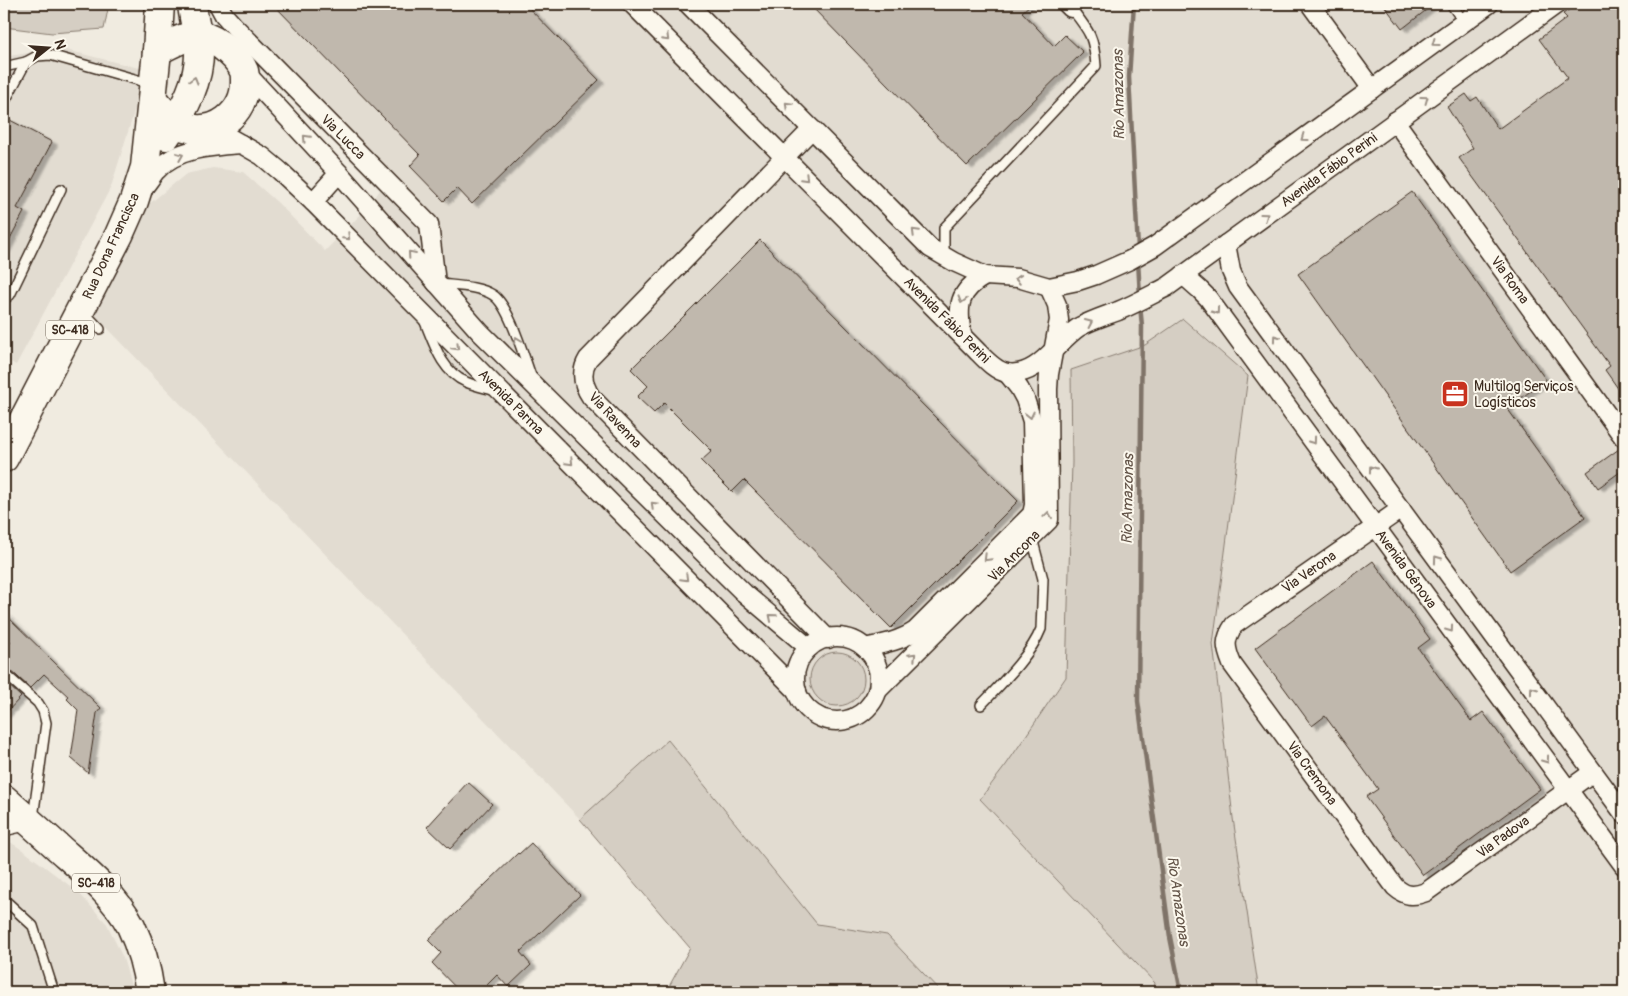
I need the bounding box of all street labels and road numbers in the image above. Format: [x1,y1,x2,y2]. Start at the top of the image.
street label: Via Lucca [317,111,369,163]
street label: Avenida Fábio Perini [1277,129,1381,211]
street label: Rua Dona Francisca [79,190,143,302]
street label: Via Roma [1487,253,1533,307]
street label: Avenida Fábio Perini [900,273,994,367]
road number: SC-418 [46,320,94,340]
street label: Avenida Parma [475,366,547,438]
street label: Via Ravenna [585,388,645,452]
street label: Avenida Gênova [1372,526,1440,612]
street label: Via Ancona [985,527,1043,585]
street label: Via Verona [1279,547,1339,597]
street label: Via Cremona [1283,738,1341,808]
street label: Via Padova [1473,812,1533,862]
road number: SC-418 [72,874,120,892]

